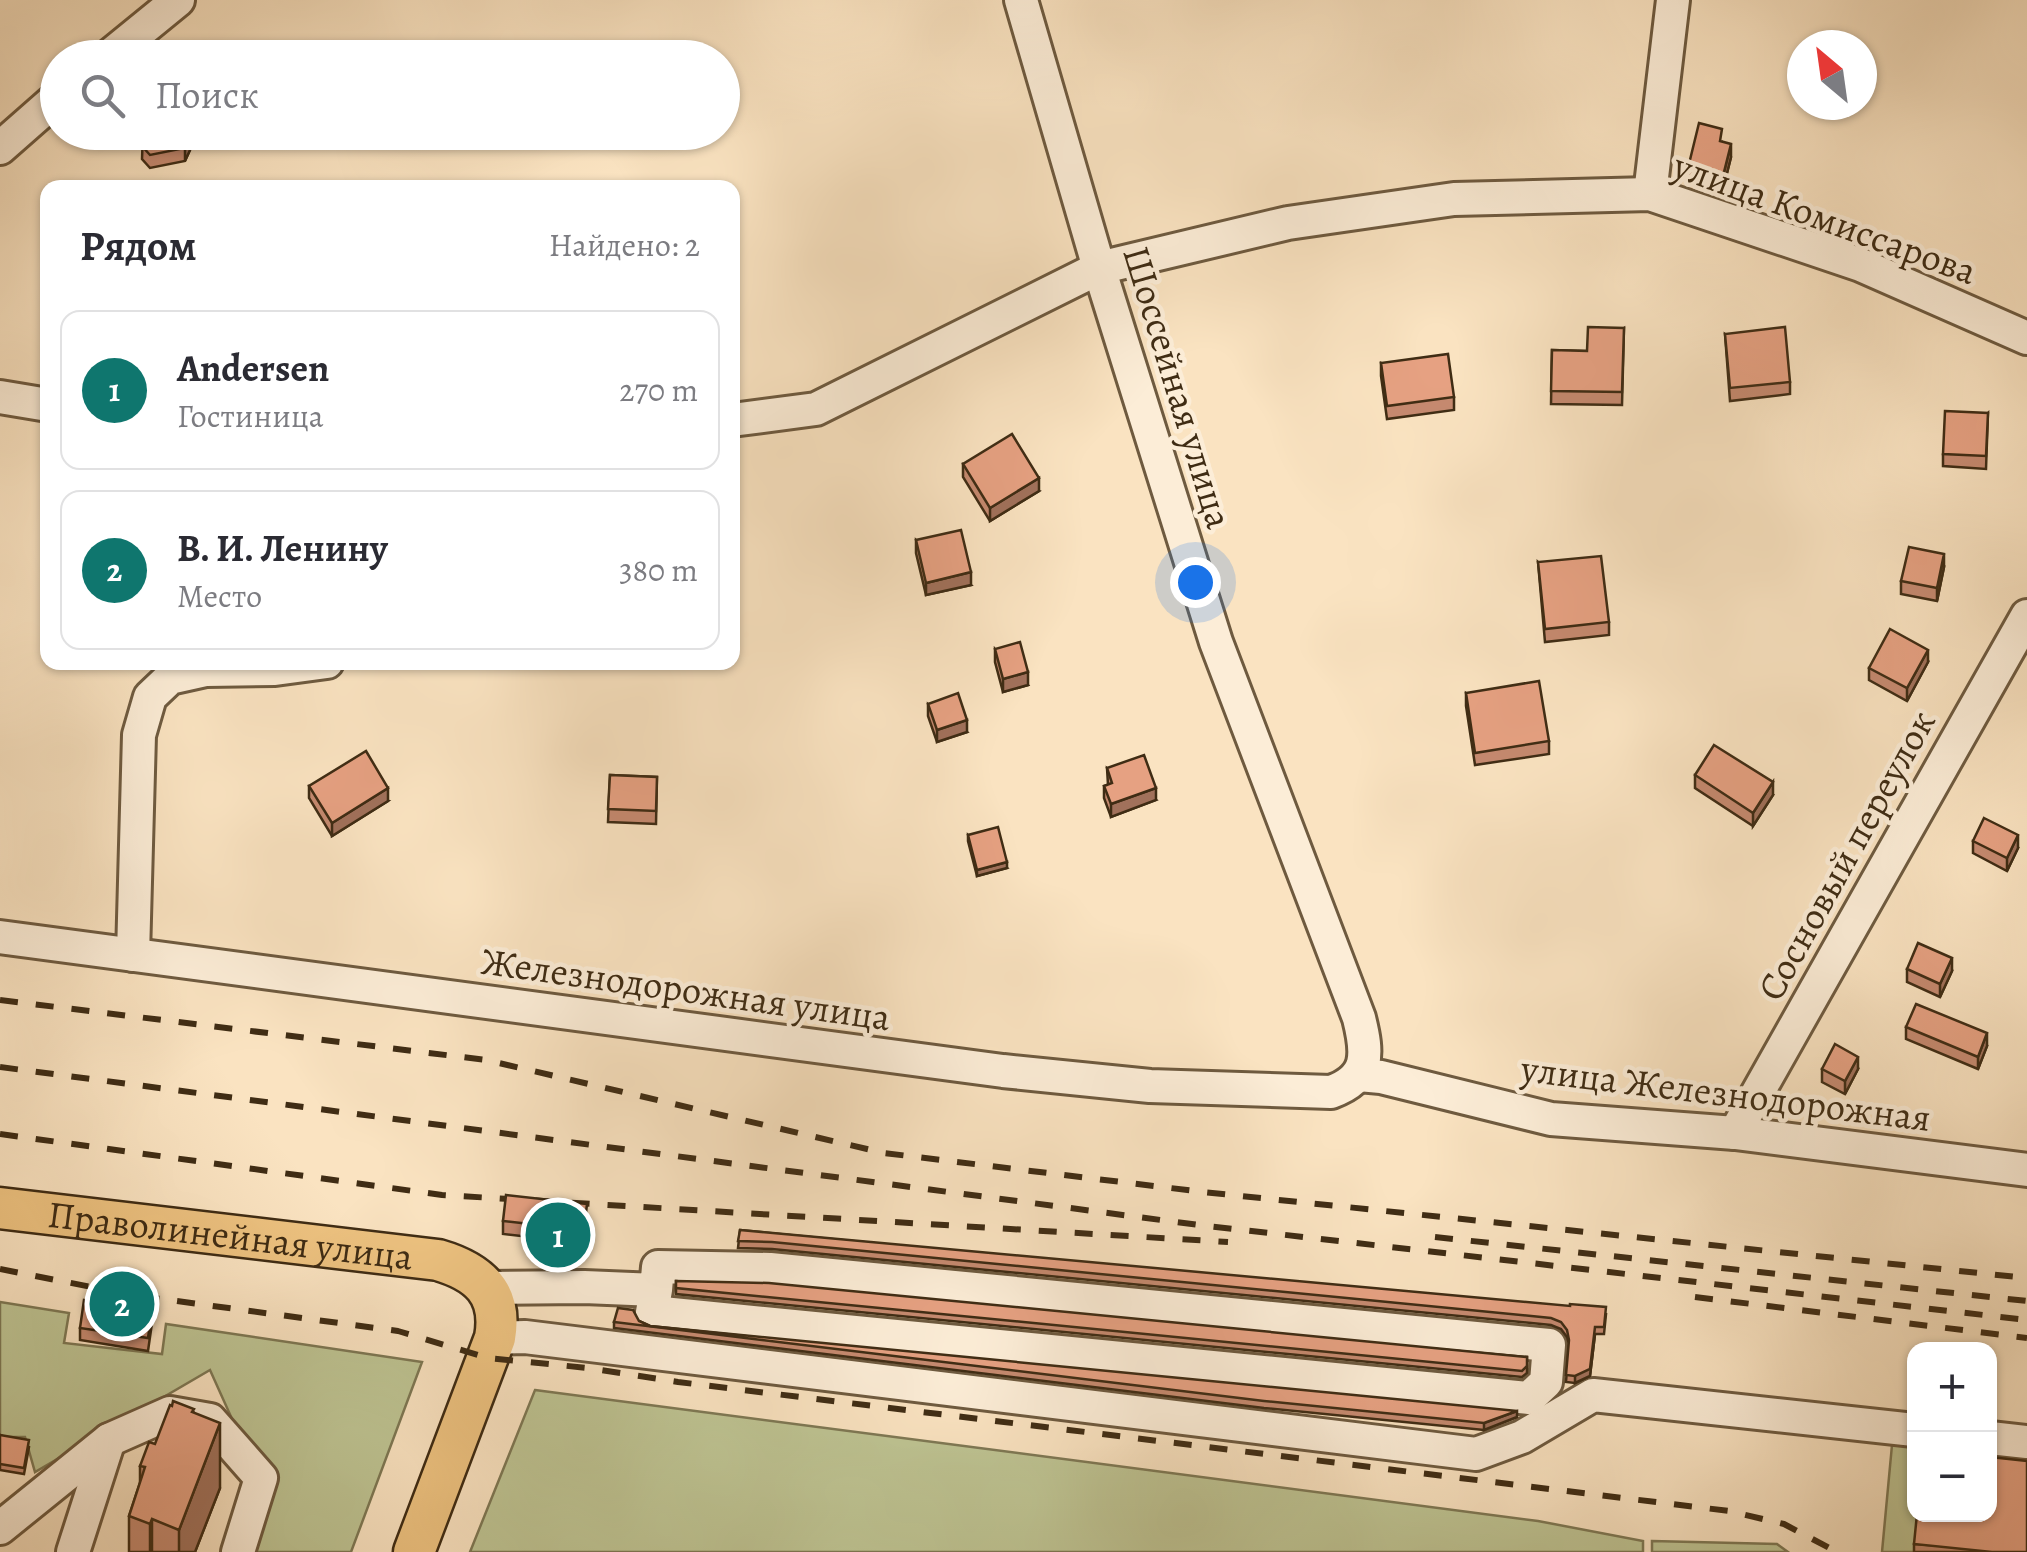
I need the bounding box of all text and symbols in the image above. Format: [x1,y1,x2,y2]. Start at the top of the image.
north arrow [1787,30,1877,120]
search box [40,40,740,150]
icon: search [75,68,130,123]
text: Поиск [155,69,259,121]
street label: улица Комиссарова [1665,139,1984,297]
text: Рядом [80,217,197,274]
text: Найдено: 2 [549,223,700,267]
street label: Шоссейная улица [1110,239,1246,535]
text: Andersen [177,342,329,394]
text: 1 [109,368,120,412]
text: 270 m [619,368,698,412]
text: Гостиница [177,394,323,438]
text: В. И. Ленину [177,522,388,574]
text: 2 [107,548,122,592]
text: 380 m [619,548,698,592]
your location [1170,557,1221,608]
text: Место [177,574,262,618]
street label: Сосновый переулок [1745,700,1947,1010]
street label: Железнодорожная улица [478,935,894,1043]
street label: улица Железнодорожная [1517,1042,1934,1144]
street label: Праволинейная улица [45,1188,416,1283]
pin: 1 [526,1198,590,1272]
pin: 2 [90,1266,154,1342]
map controls [1907,1342,1997,1522]
button: + [1907,1342,1997,1432]
button: − [1907,1432,1997,1522]

